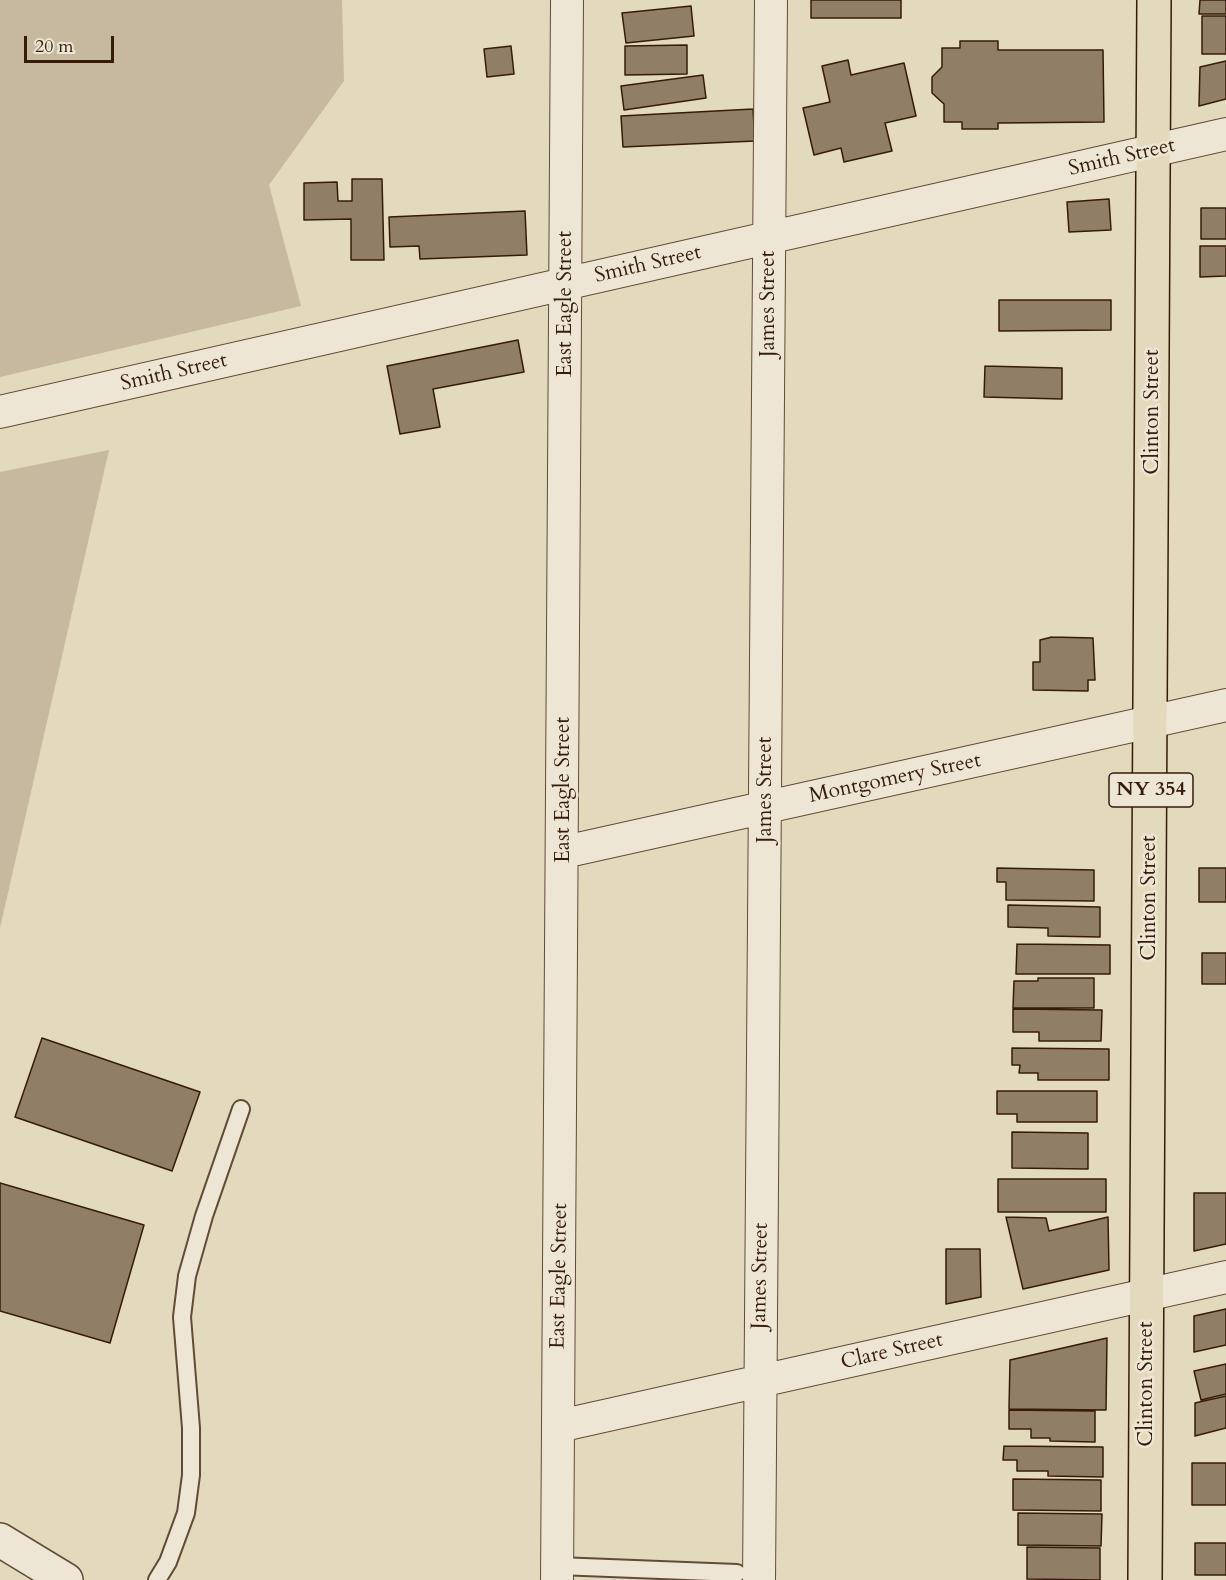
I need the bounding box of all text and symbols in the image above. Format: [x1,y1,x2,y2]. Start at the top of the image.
scale bar [27,24,117,62]
text: 20 m [35,34,74,59]
street label: Smith Street [1066,134,1178,182]
street label: East Eagle Street [553,231,579,377]
street label: Smith Street [592,241,704,289]
street label: James Street [756,251,782,357]
street label: Smith Street [118,349,230,397]
street label: Clinton Street [1140,349,1166,475]
street label: East Eagle Street [551,717,577,863]
street label: James Street [753,737,779,843]
street label: Montgomery Street [807,748,983,810]
road number: NY 354 [1109,773,1193,807]
street label: Clinton Street [1137,835,1163,961]
street label: East Eagle Street [546,1203,574,1349]
street label: James Street [747,1222,775,1330]
street label: Clinton Street [1134,1321,1160,1447]
street label: Clare Street [839,1328,945,1376]

